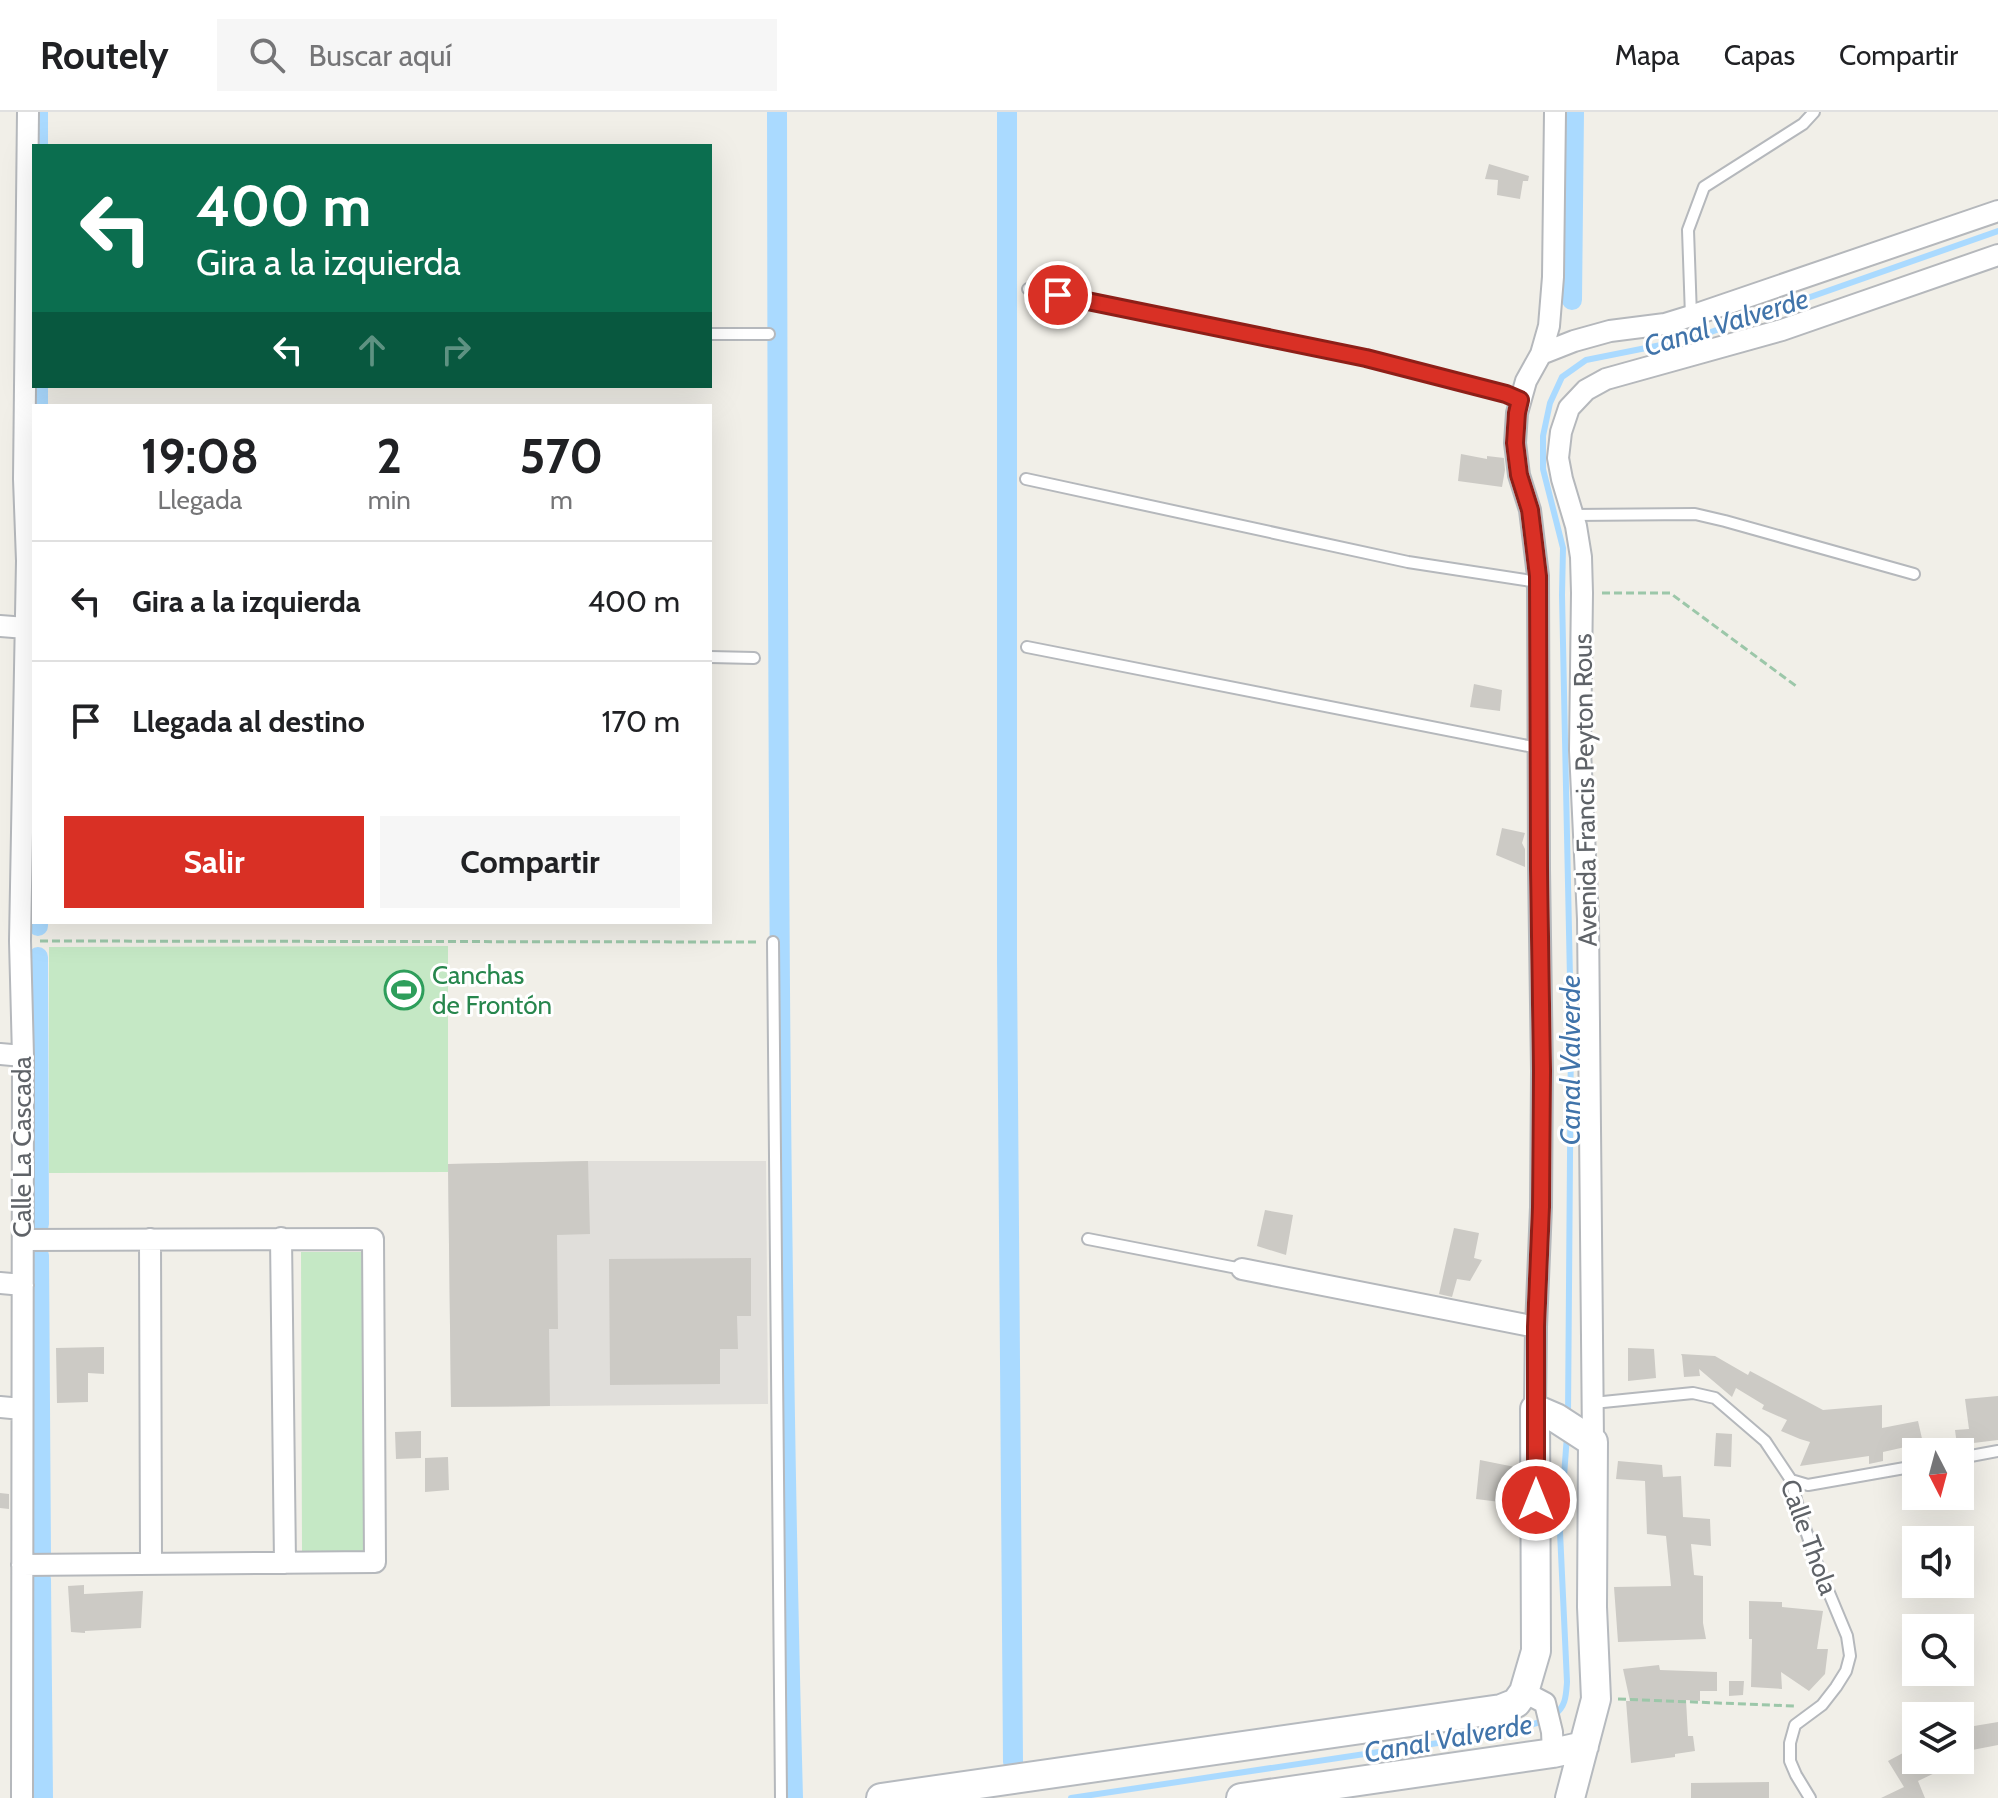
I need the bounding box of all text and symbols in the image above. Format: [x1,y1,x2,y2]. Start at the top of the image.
search box [217,19,777,91]
text: Routely [40,32,169,79]
icon: search [245,33,289,77]
text: Buscar aquí [309,37,452,74]
text: Mapa [1615,38,1680,72]
text: Capas [1724,38,1795,72]
text: Compartir [1839,38,1958,72]
text: 400 m [196,172,371,240]
icon: left [64,176,168,280]
text: Gira a la izquierda [196,240,461,284]
pin [1024,261,1092,329]
icon: arrive [1036,273,1080,317]
water label: Canal Valverde [1640,281,1813,363]
icon: left [266,328,310,372]
icon: ahead [350,328,394,372]
icon: right [434,328,478,372]
text: 19:08 [141,427,259,485]
text: 2 [377,427,402,485]
text: 570 [519,427,603,485]
text: Llegada [158,484,242,516]
text: min [368,484,411,516]
text: m [550,484,573,516]
icon: left [64,579,108,623]
text: Gira a la izquierda [132,583,361,620]
text: 400 m [588,583,680,620]
street label: Avenida Francis Peyton Rous [1566,633,1604,947]
icon: arrive [64,699,108,743]
text: Llegada al destino [132,703,365,740]
text: 170 m [601,703,680,740]
button: Salir [64,816,364,908]
button: Compartir [380,816,680,908]
place label: Canchas de Frontón [432,959,552,1021]
sports icon: Canchas de Frontón [383,969,425,1011]
water label: Canal Valverde [1553,975,1587,1145]
street label: Calle La Cascada [6,1056,38,1238]
north arrow [1902,1438,1974,1510]
map controls [1902,1438,1974,1774]
position arrow [1494,1458,1578,1542]
street label: Calle Thola [1773,1475,1845,1600]
button: sound [1902,1526,1974,1598]
button: search [1902,1614,1974,1686]
button: layers [1902,1702,1974,1774]
water label: Canal Valverde [1361,1706,1535,1770]

